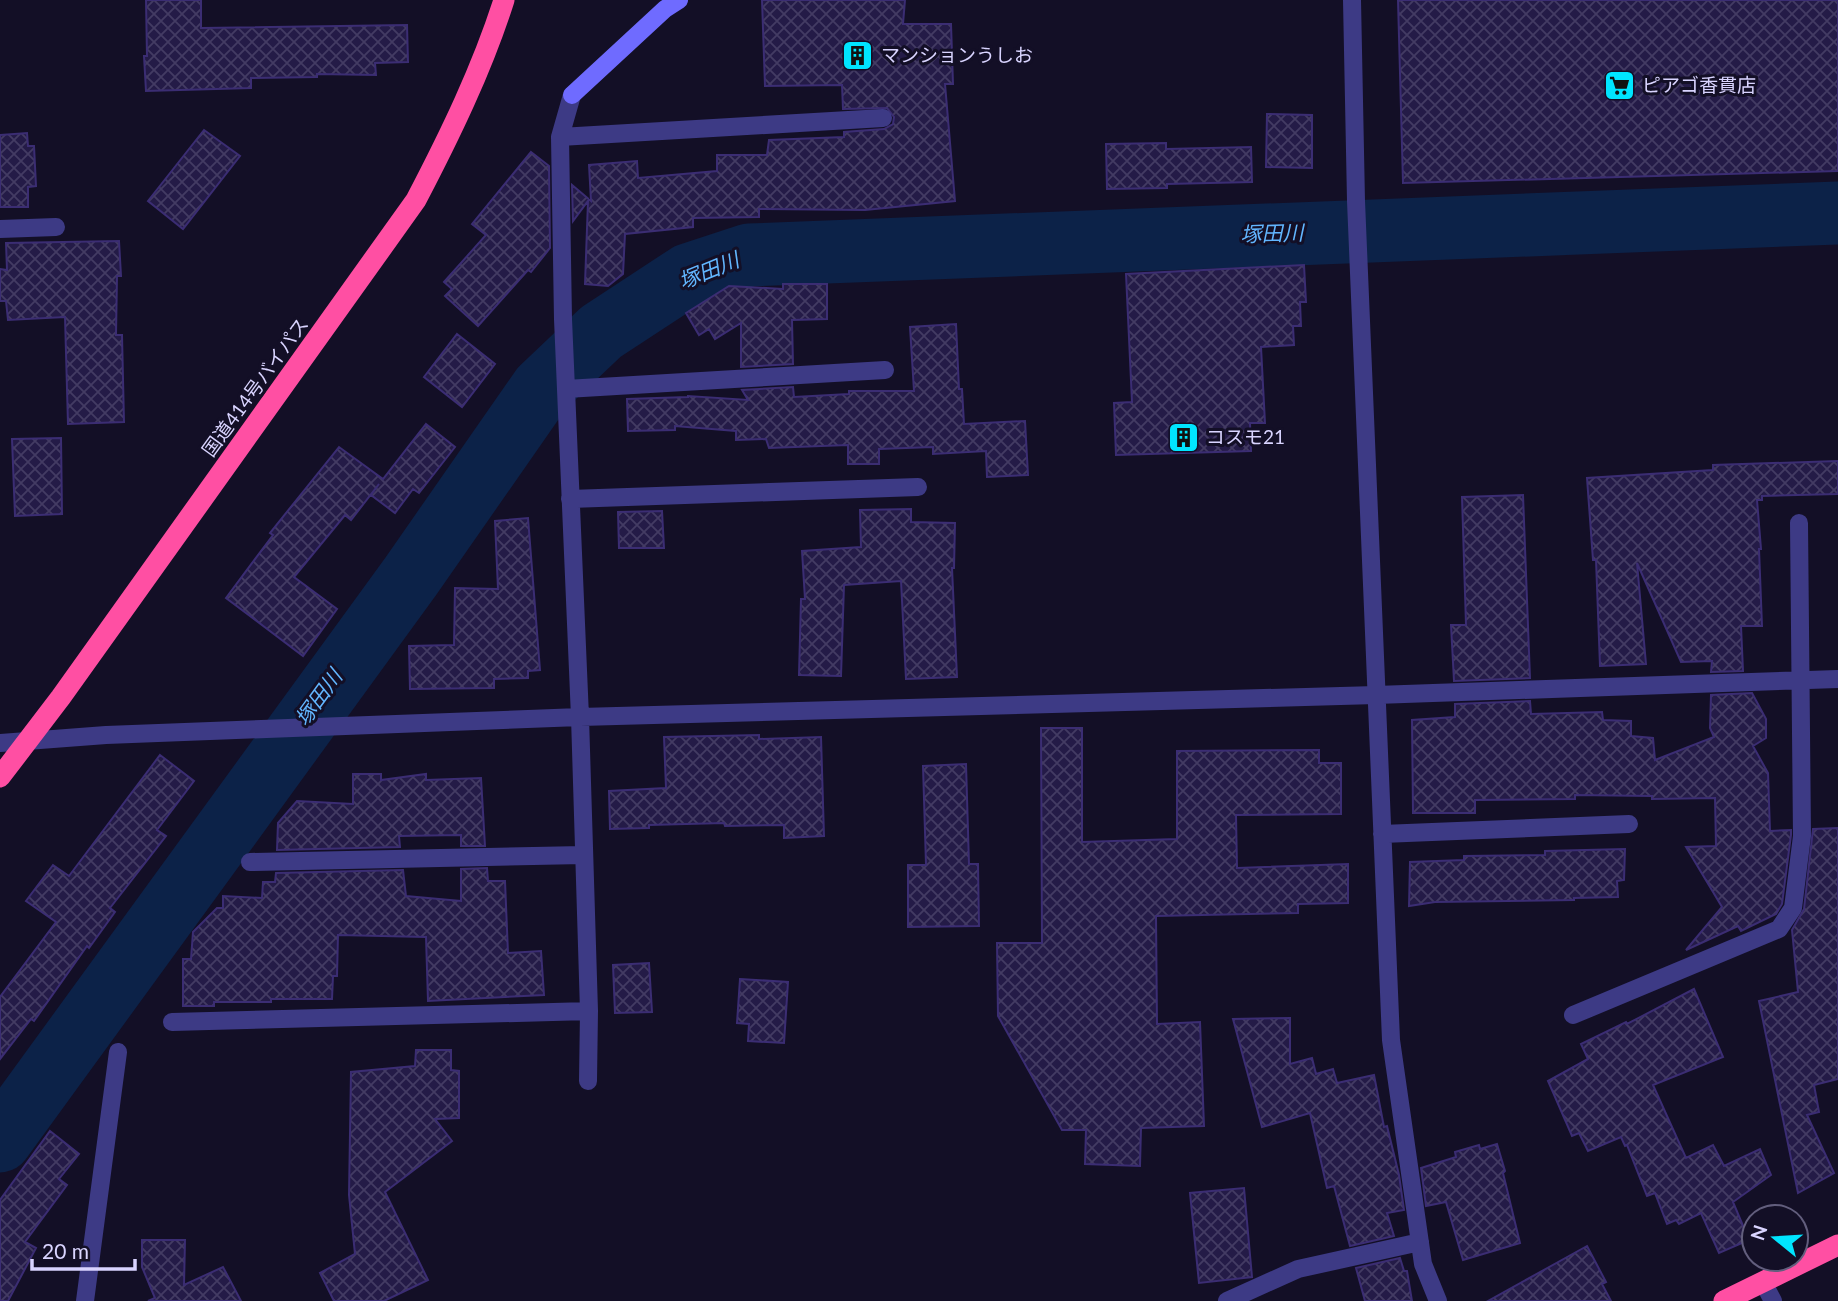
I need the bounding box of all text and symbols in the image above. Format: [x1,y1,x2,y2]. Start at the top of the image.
building icon: マンションうしお [841,38,875,72]
place label: マンションうしお [881,43,1033,66]
supermarket icon: ピアゴ香貫店 [1602,68,1636,102]
place label: ピアゴ香貫店 [1642,73,1756,96]
water label: 塚田川 [1240,219,1306,246]
water label: 塚田川 [675,245,744,293]
street label: 国道414号バイパス [197,313,313,460]
building icon: コスモ21 [1166,420,1200,454]
place label: コスモ21 [1206,425,1285,448]
water label: 塚田川 [289,663,348,730]
north arrow [1740,1203,1810,1273]
text: N [1745,1222,1772,1243]
scale bar [32,1228,135,1272]
text: 20 m [42,1238,89,1263]

